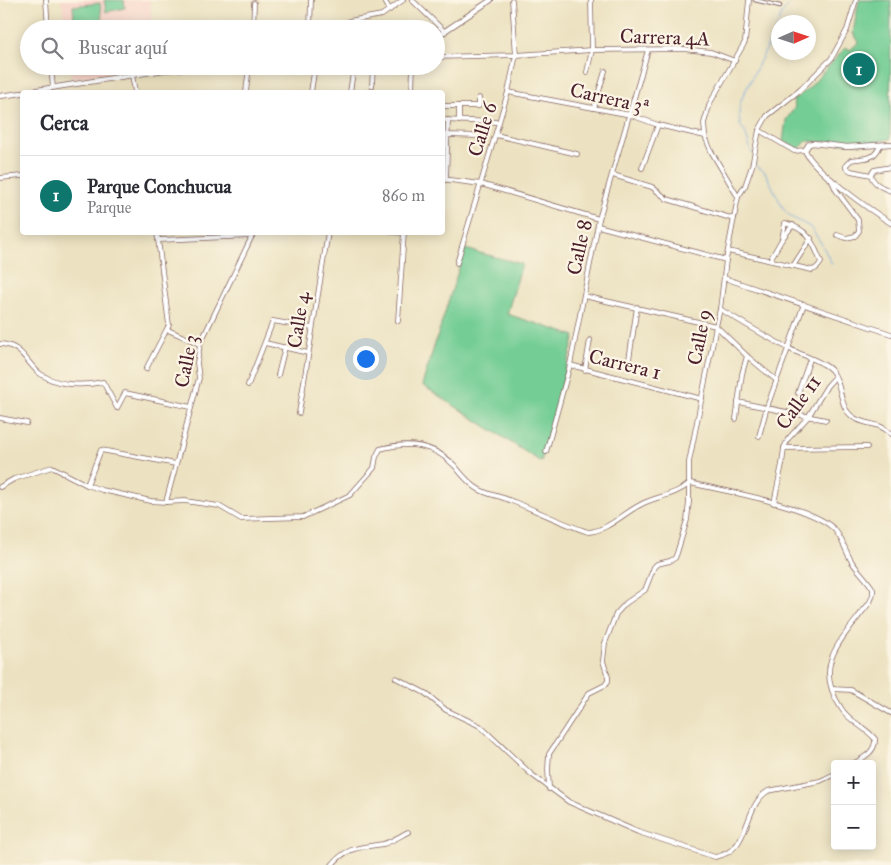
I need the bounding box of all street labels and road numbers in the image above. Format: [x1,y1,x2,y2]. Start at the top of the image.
street label: Carrera 4A [620,23,711,51]
street label: Carrera 3ª [568,77,652,119]
street label: Calle 6 [462,98,502,159]
street label: Calle 8 [561,217,597,277]
street label: Calle 4 [282,289,314,350]
street label: Calle 9 [682,307,716,367]
street label: Calle 3 [169,332,203,390]
street label: Carrera 1 [586,343,664,385]
street label: Calle 11 [770,370,826,434]

